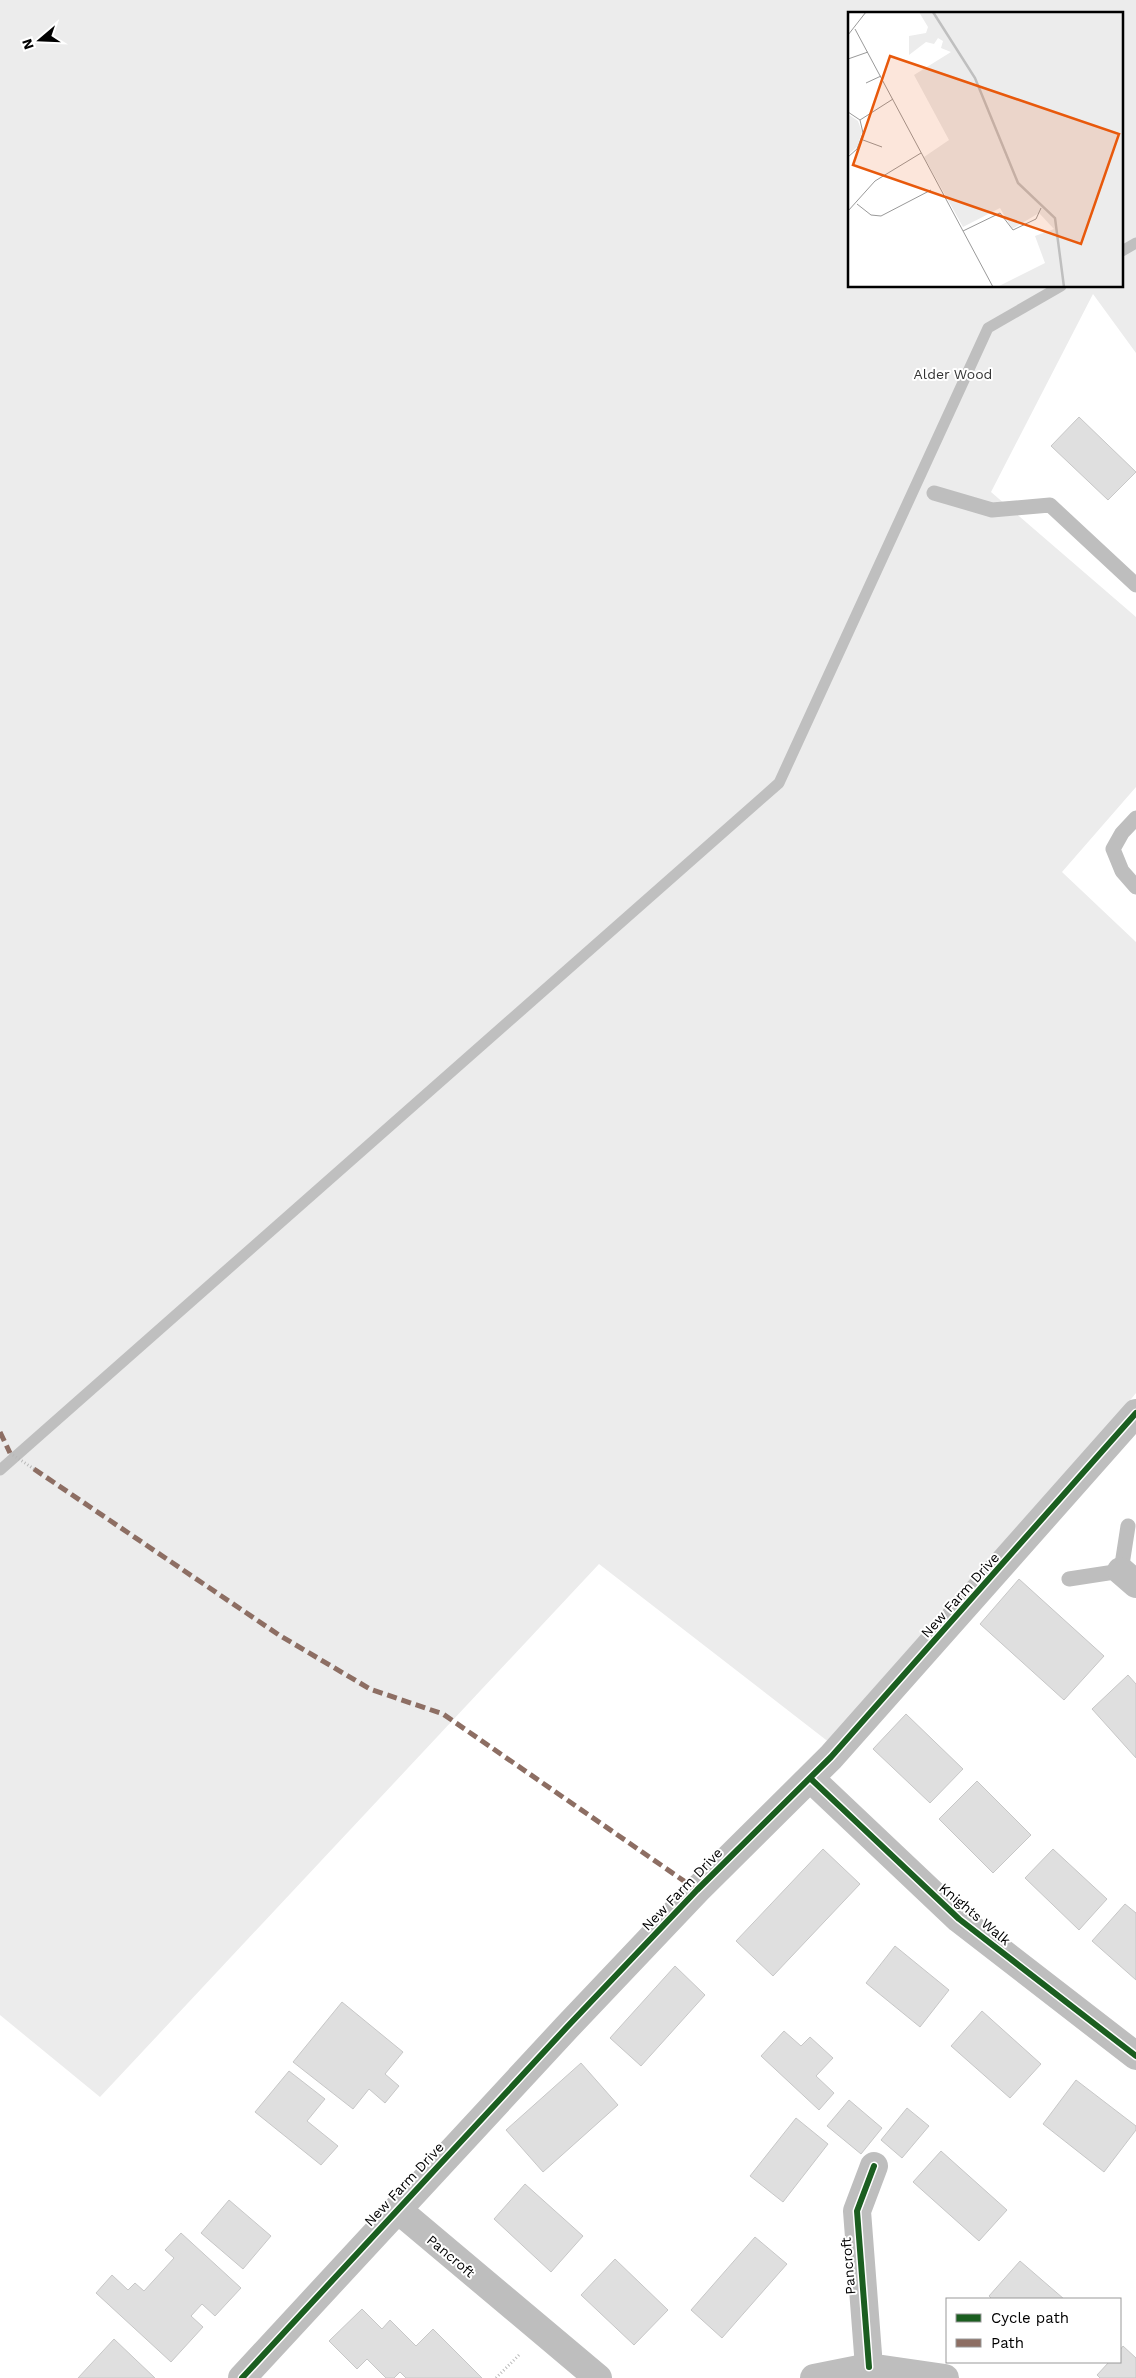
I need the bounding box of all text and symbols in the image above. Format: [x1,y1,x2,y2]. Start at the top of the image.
inset map [848,12,1124,288]
north arrow [15,15,65,65]
text: N [18,37,37,52]
park label: Alder Wood [914,366,992,382]
street label: New Farm Drive [918,1549,1002,1641]
street label: New Farm Drive [639,1844,725,1934]
street label: Knights Walk [936,1879,1014,1949]
street label: New Farm Drive [361,2139,447,2229]
street label: Pancroft [424,2231,478,2281]
street label: Pancroft [838,2237,858,2295]
legend [946,2298,1121,2363]
text: Cycle path [991,2309,1069,2327]
text: Path [991,2334,1024,2352]

